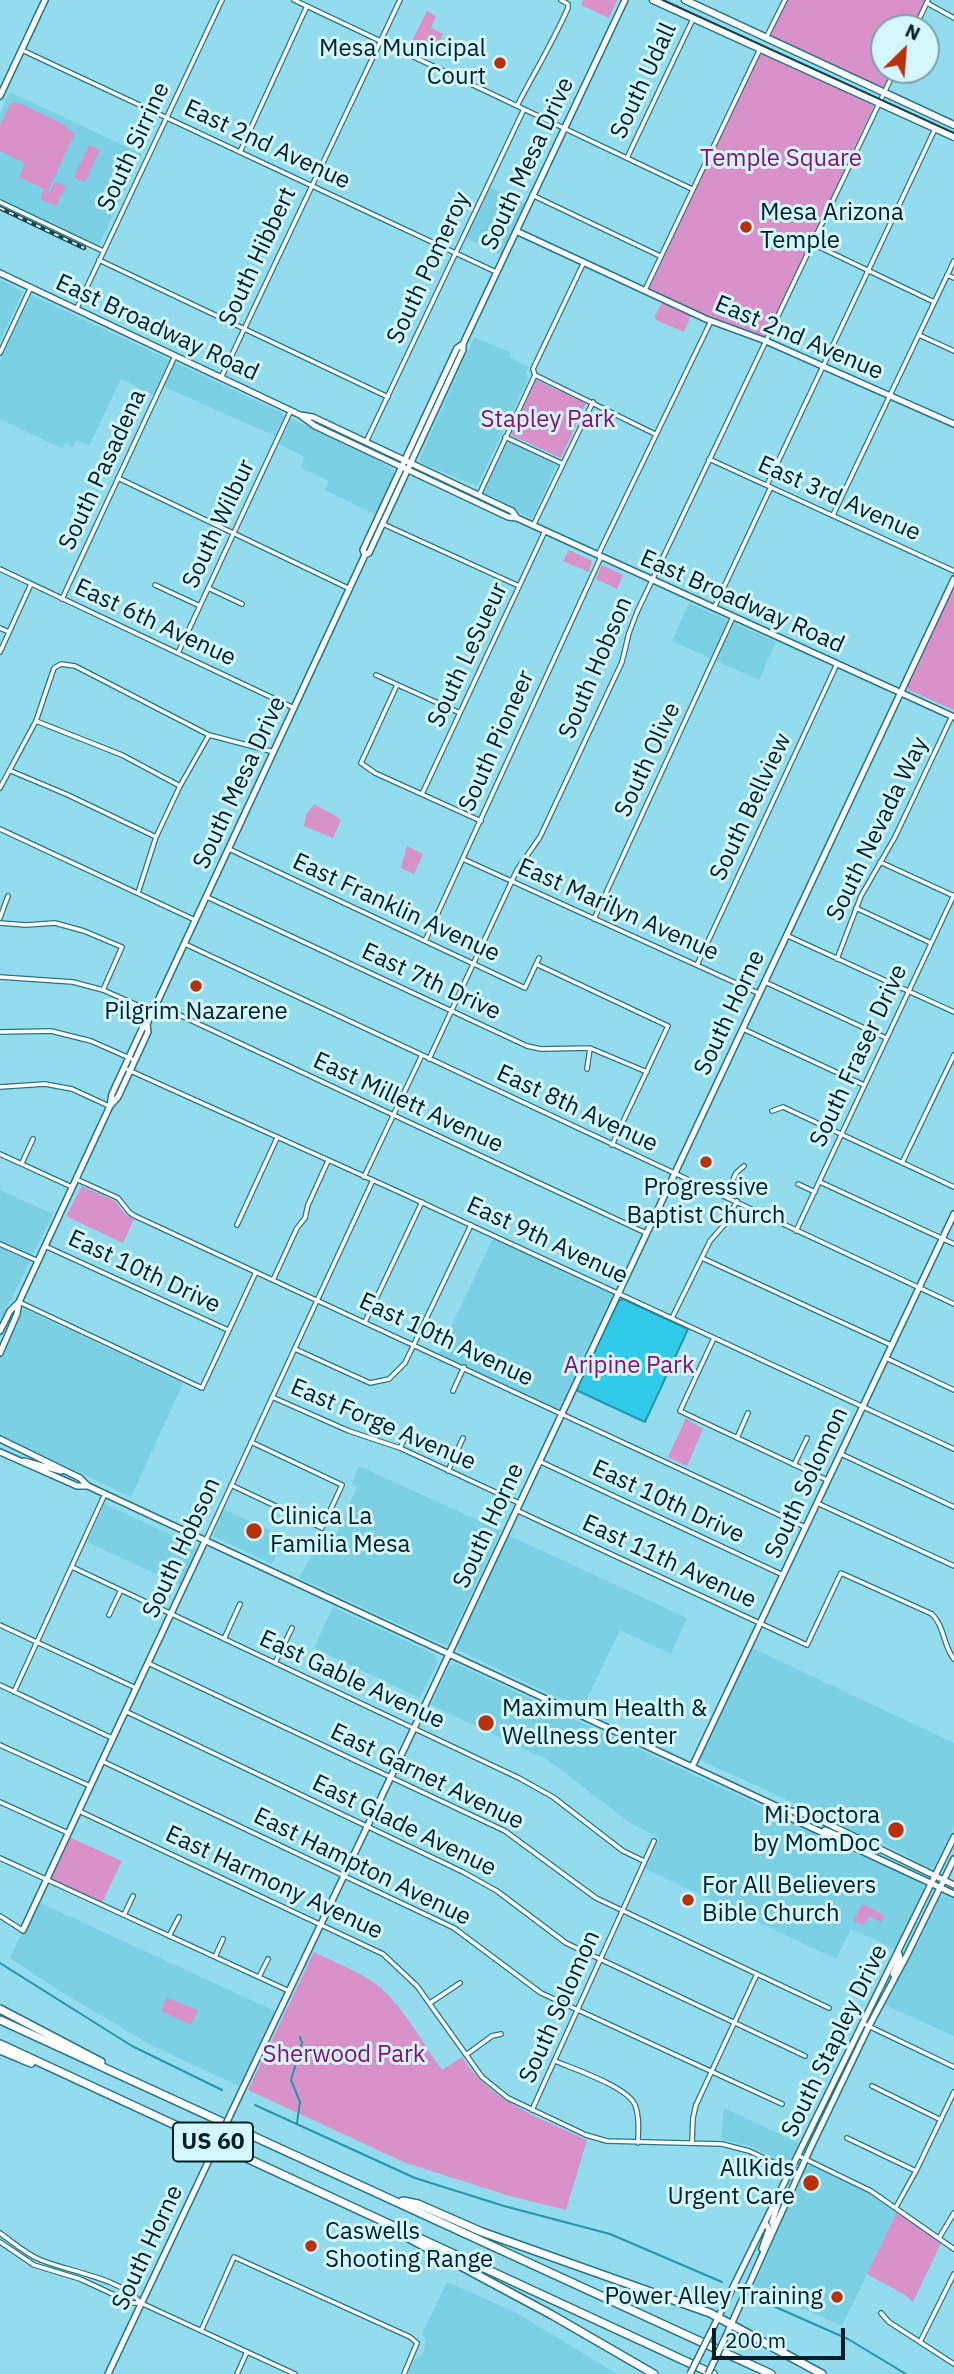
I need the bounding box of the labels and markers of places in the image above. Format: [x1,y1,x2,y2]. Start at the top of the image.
place label: Mesa Municipal Court [319,35,486,91]
marker: Mesa Municipal Court [492,55,508,71]
place label: Mesa Arizona Temple [760,199,904,255]
marker: Mesa Arizona Temple [738,219,754,235]
marker: Pilgrim Nazarene [188,978,204,994]
place label: Pilgrim Nazarene [104,998,288,1026]
marker: Progressive Baptist Church [698,1154,714,1170]
place label: Progressive Baptist Church [627,1174,785,1230]
place label: Clinica La Familia Mesa [270,1503,410,1559]
marker: Clinica La Familia Mesa [244,1521,264,1541]
place label: Maximum Health & Wellness Center [502,1695,707,1751]
marker: Maximum Health & Wellness Center [476,1713,496,1733]
place label: Mi Doctora by MomDoc [753,1802,880,1858]
marker: Mi Doctora by MomDoc [886,1820,906,1840]
place label: For All Believers Bible Church [702,1872,876,1928]
marker: For All Believers Bible Church [680,1892,696,1908]
place label: AllKids Urgent Care [667,2155,795,2211]
marker: AllKids Urgent Care [801,2173,821,2193]
place label: Caswells Shooting Range [325,2218,493,2274]
marker: Caswells Shooting Range [303,2238,319,2254]
place label: Power Alley Training [605,2283,823,2311]
marker: Power Alley Training [829,2289,845,2305]

